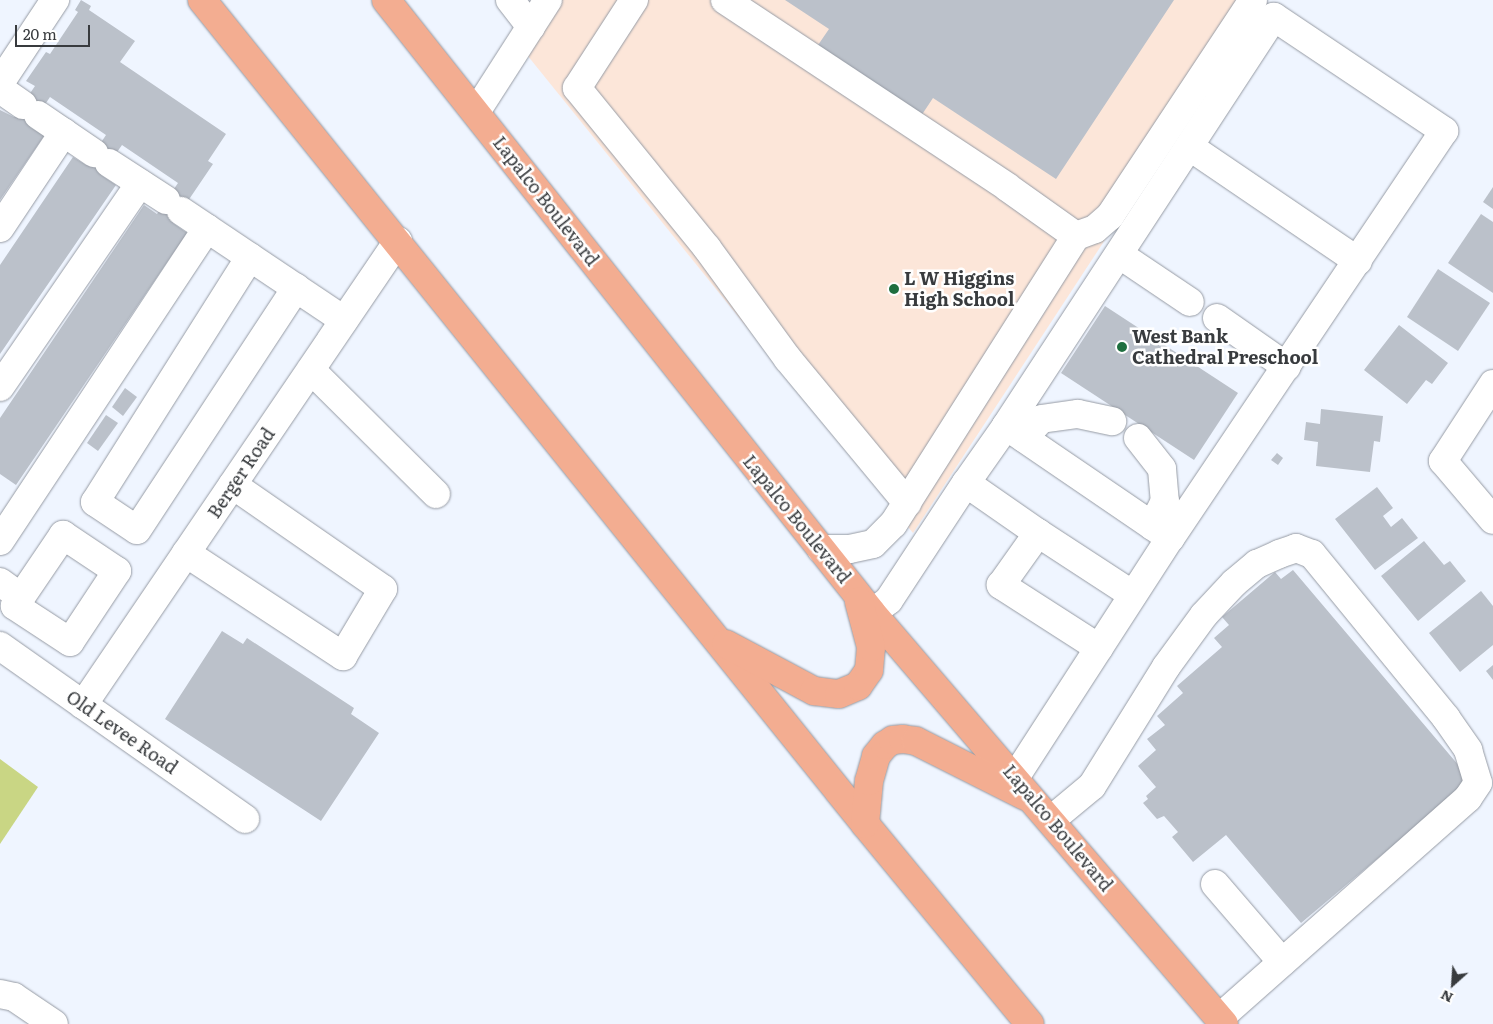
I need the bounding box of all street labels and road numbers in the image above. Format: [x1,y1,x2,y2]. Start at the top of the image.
street label: Lapalco Boulevard [489,132,603,270]
street label: Berger Road [203,424,279,522]
street label: Lapalco Boulevard [739,451,855,587]
street label: Old Levee Road [62,686,182,778]
street label: Lapalco Boulevard [999,760,1117,896]

